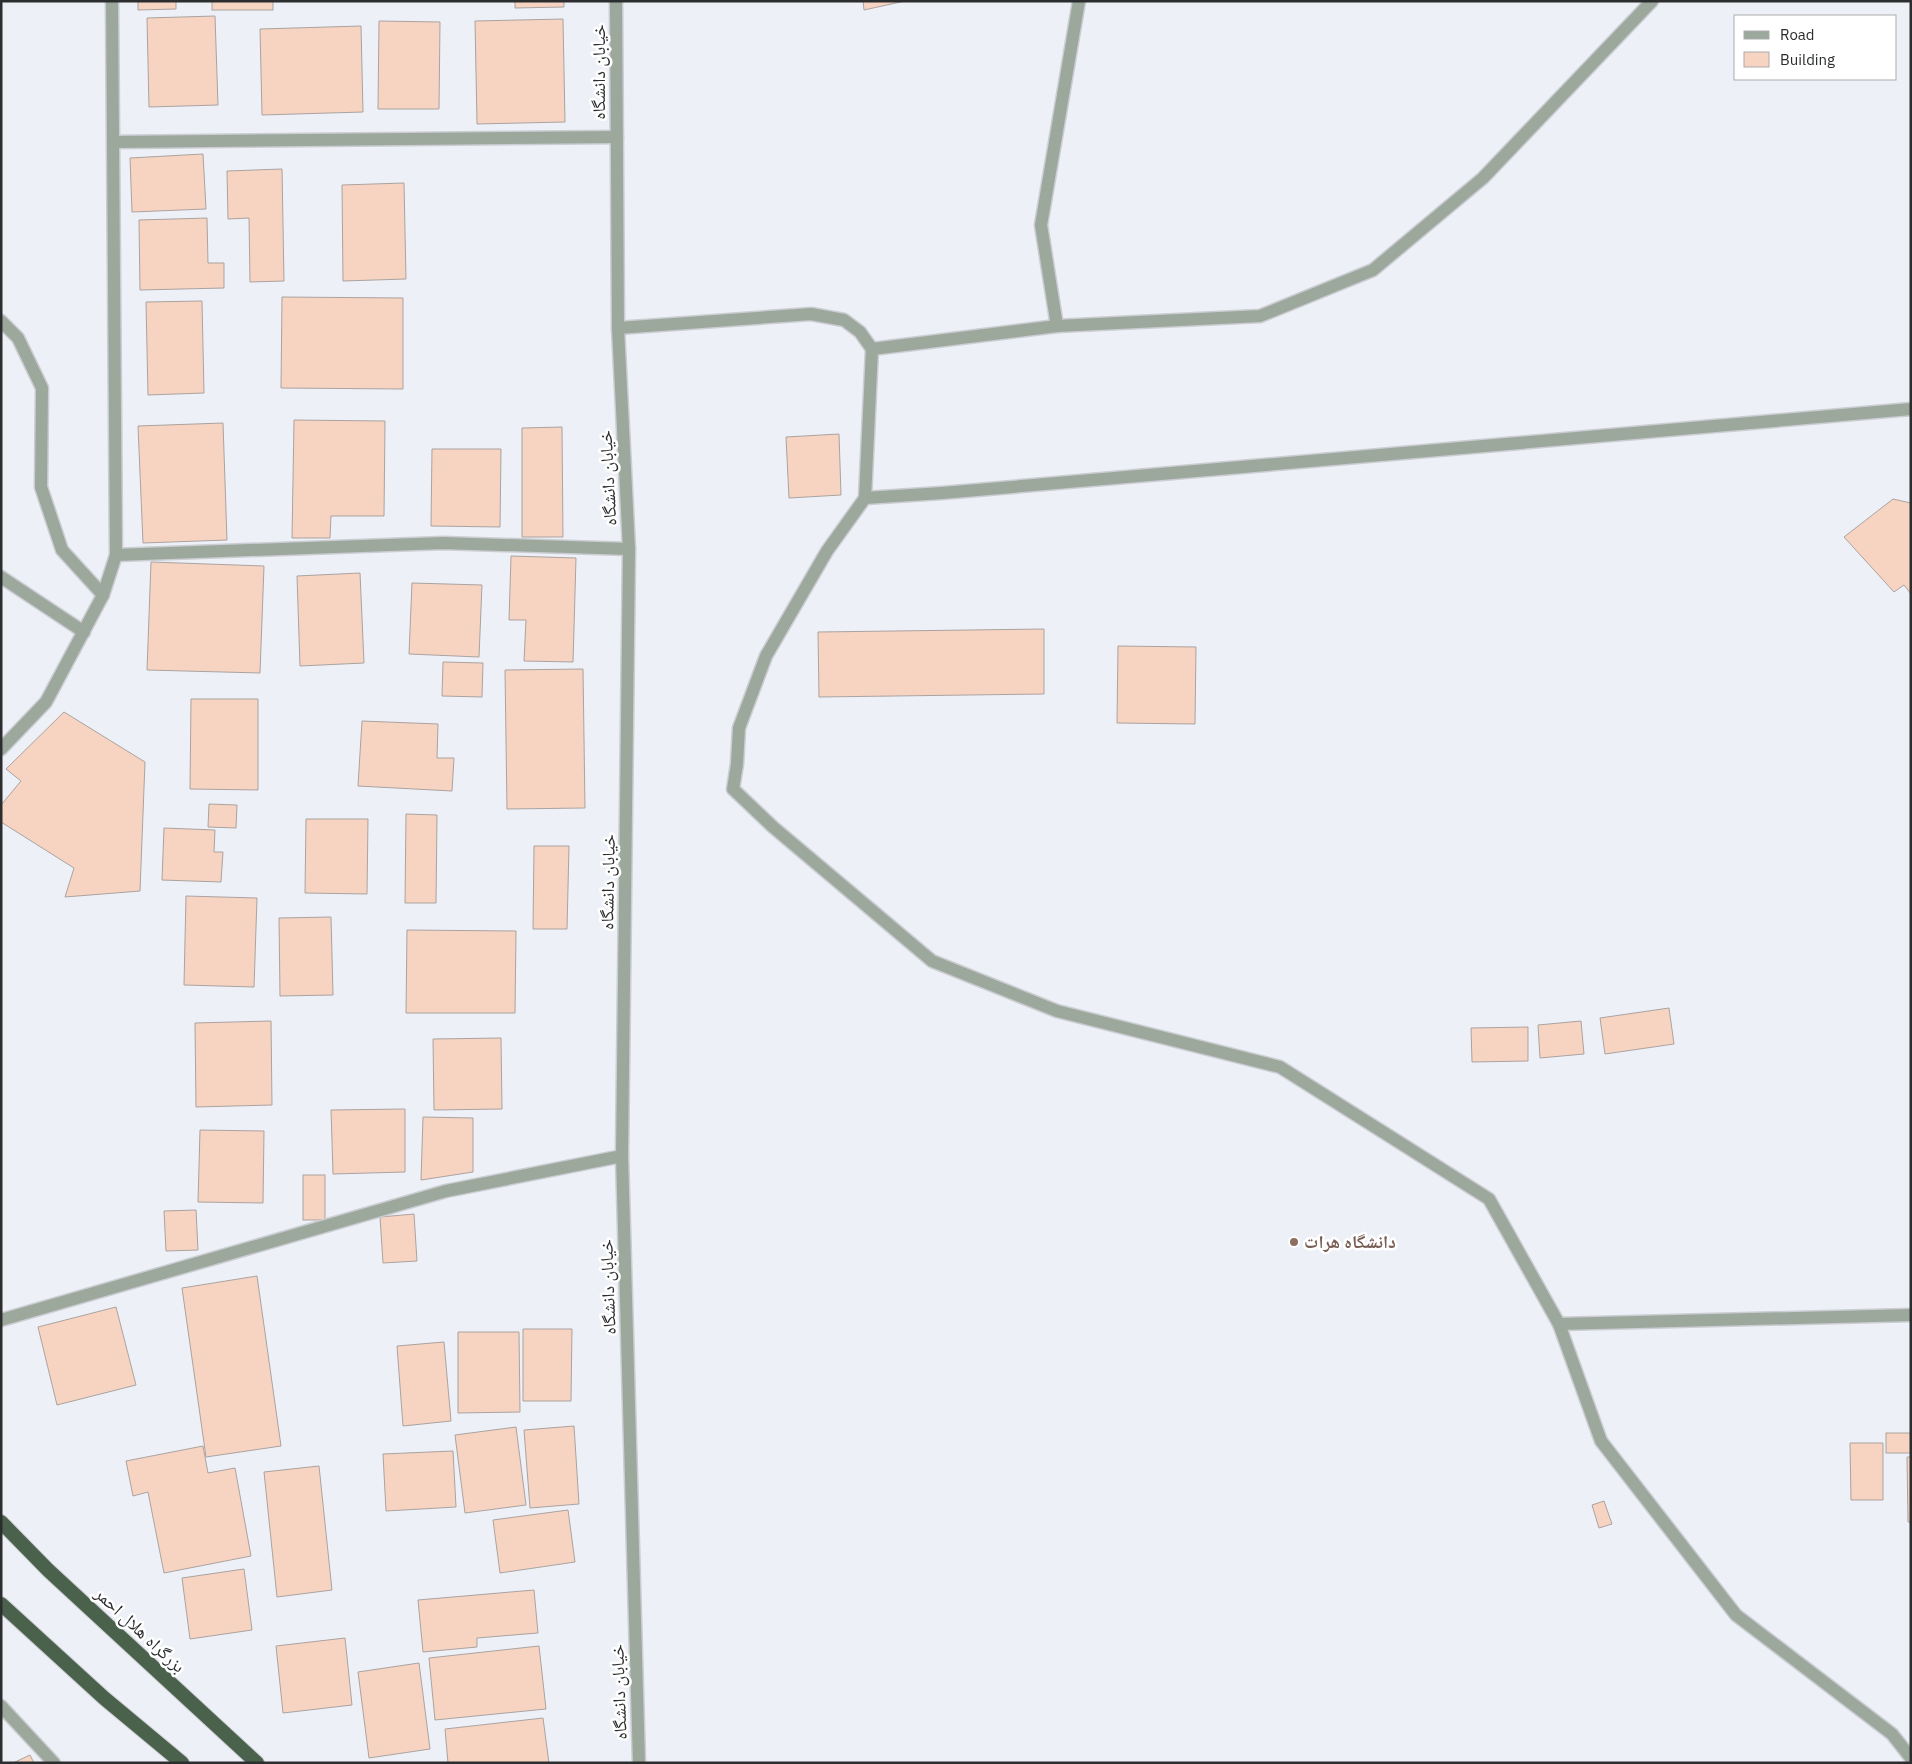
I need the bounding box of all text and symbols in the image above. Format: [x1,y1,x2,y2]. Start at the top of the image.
legend [1734,15,1897,80]
street label: خیابان دانشگاه [587,24,610,120]
text: Road [1780,25,1815,44]
text: Building [1780,50,1835,69]
street label: خیابان دانشگاه [594,430,621,526]
street label: خیابان دانشگاه [595,834,620,930]
place label: دانشگاه هرات [1304,1230,1396,1253]
marker: دانشگاه هرات [1288,1236,1300,1248]
street label: خیابان دانشگاه [594,1239,621,1335]
street label: بزرگراه هلال احمر [90,1581,190,1677]
street label: خیابان دانشگاه [605,1644,632,1740]

